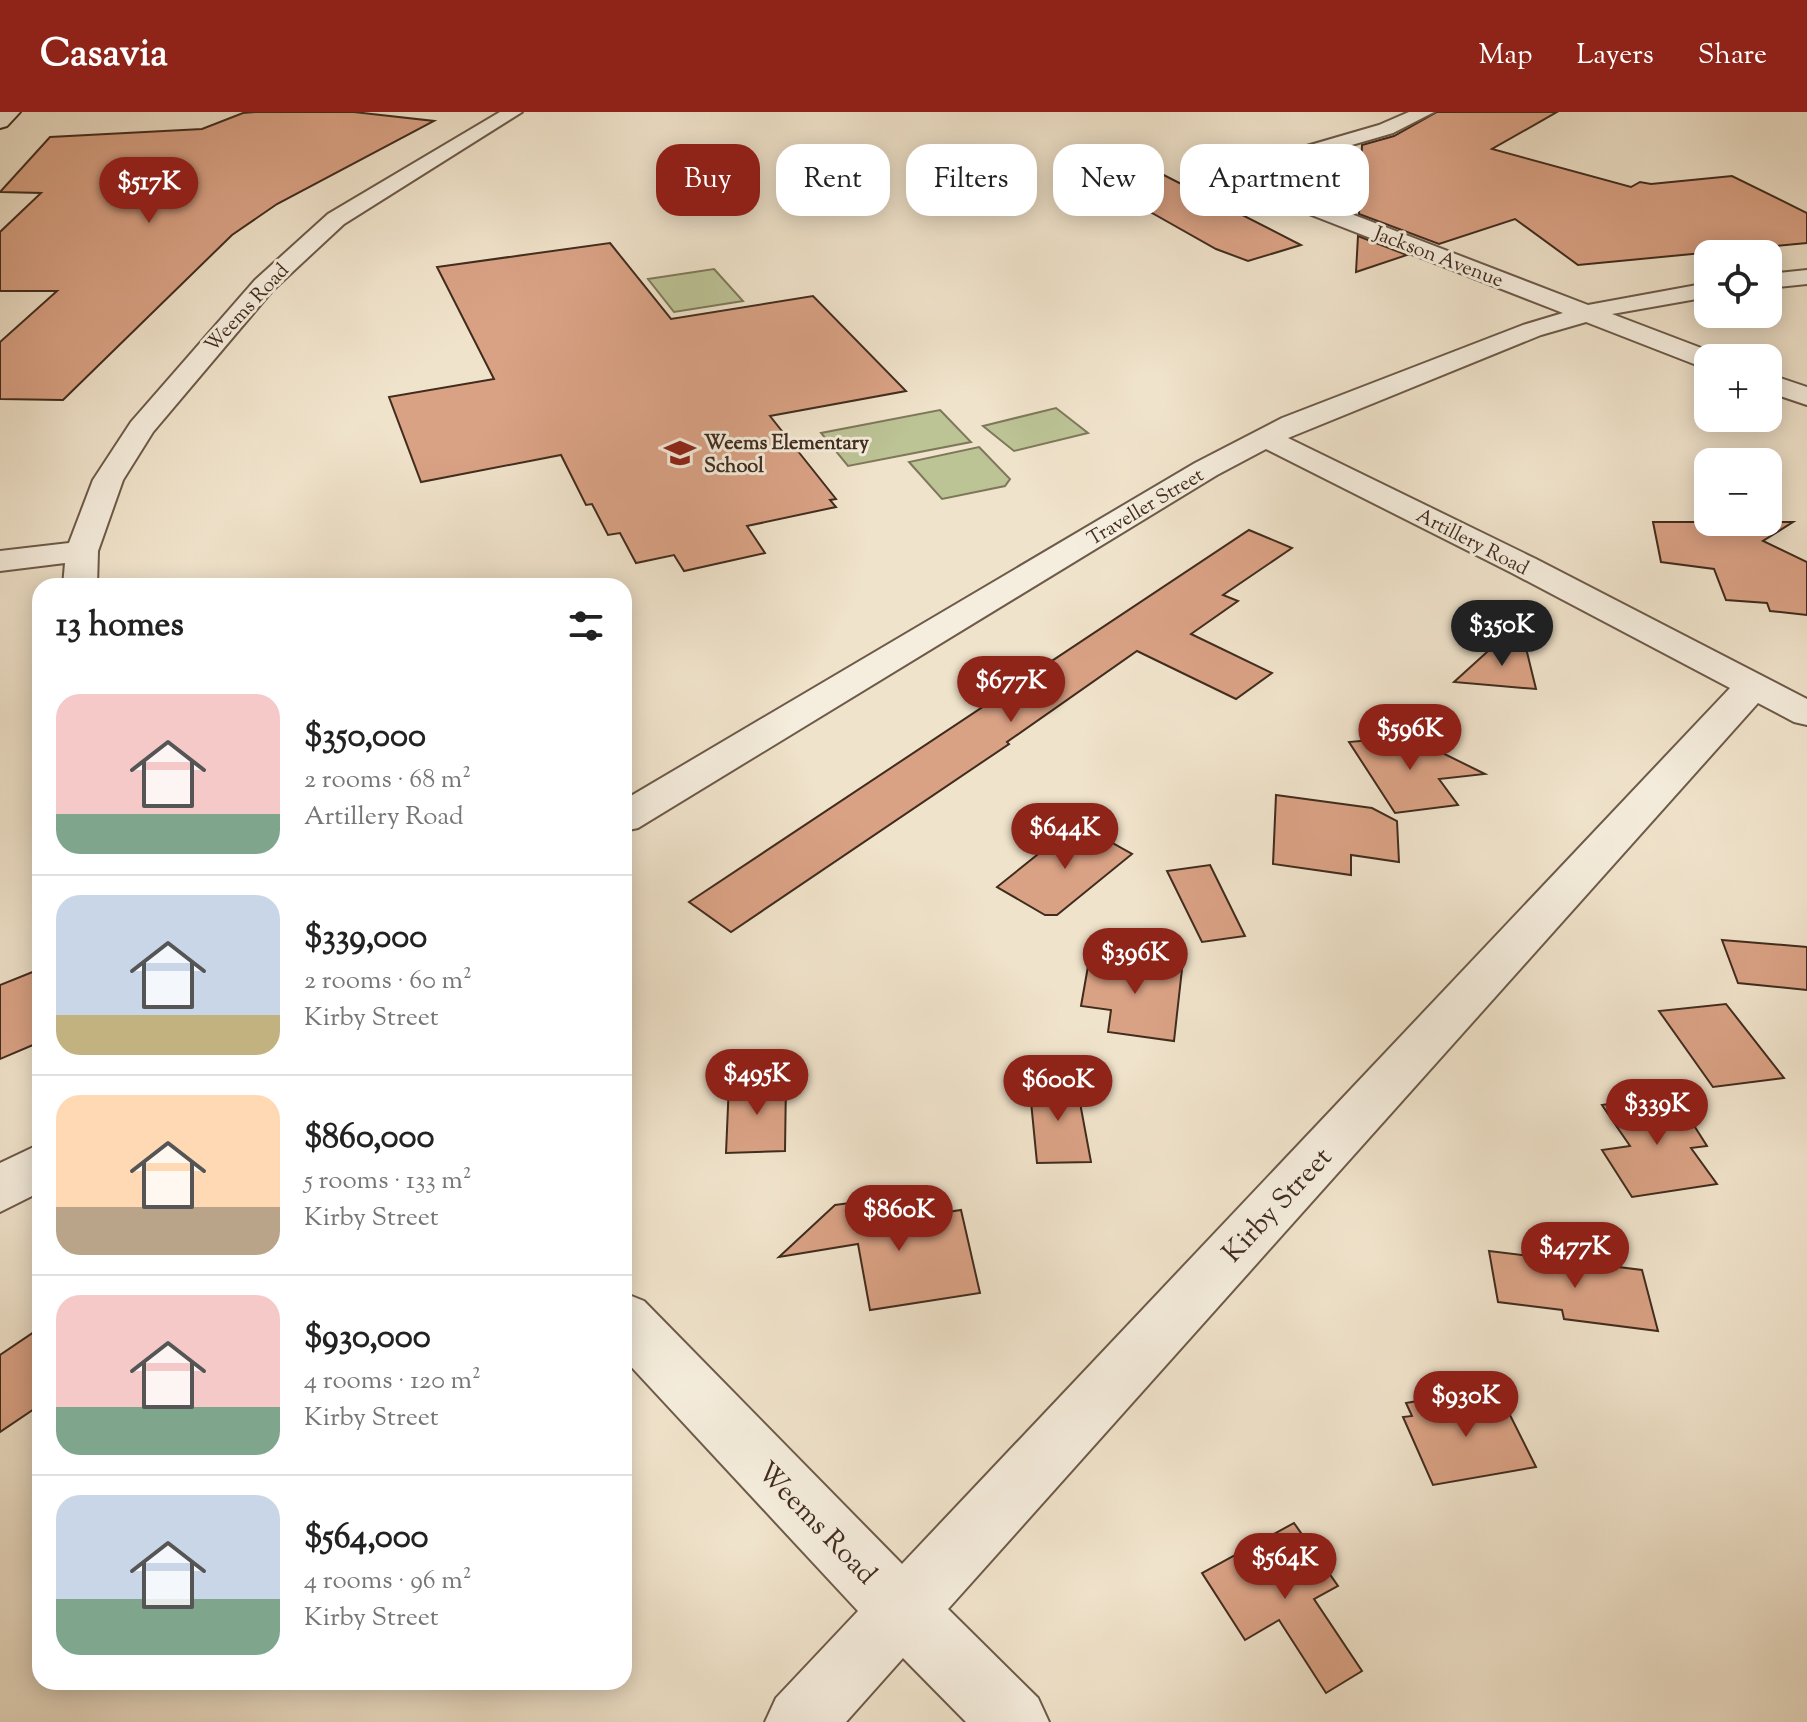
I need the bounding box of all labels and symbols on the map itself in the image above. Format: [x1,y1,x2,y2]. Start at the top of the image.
pin: $517K [93,157,205,225]
street label: Jackson Avenue [1368,220,1507,296]
street label: Weems Road [199,258,297,360]
place label: Weems Elementary School [704,430,869,482]
school or university icon: Weems Elementary School [663,436,697,470]
street label: Traveller Street [1082,462,1210,554]
street label: Artillery Road [1411,502,1533,584]
pin: $350K [1446,600,1558,668]
pin: $677K [955,656,1067,724]
pin: $596K [1354,704,1466,772]
pin: $644K [1009,803,1121,871]
pin: $396K [1079,928,1191,996]
pin: $495K [701,1049,813,1117]
pin: $600K [1002,1055,1114,1123]
pin: $339K [1601,1079,1713,1147]
street label: Kirby Street [1214,1139,1343,1273]
pin: $860K [843,1185,955,1253]
pin: $477K [1519,1222,1631,1290]
pin: $930K [1410,1371,1522,1439]
street label: Weems Road [747,1454,885,1595]
pin: $564K [1229,1533,1341,1601]

